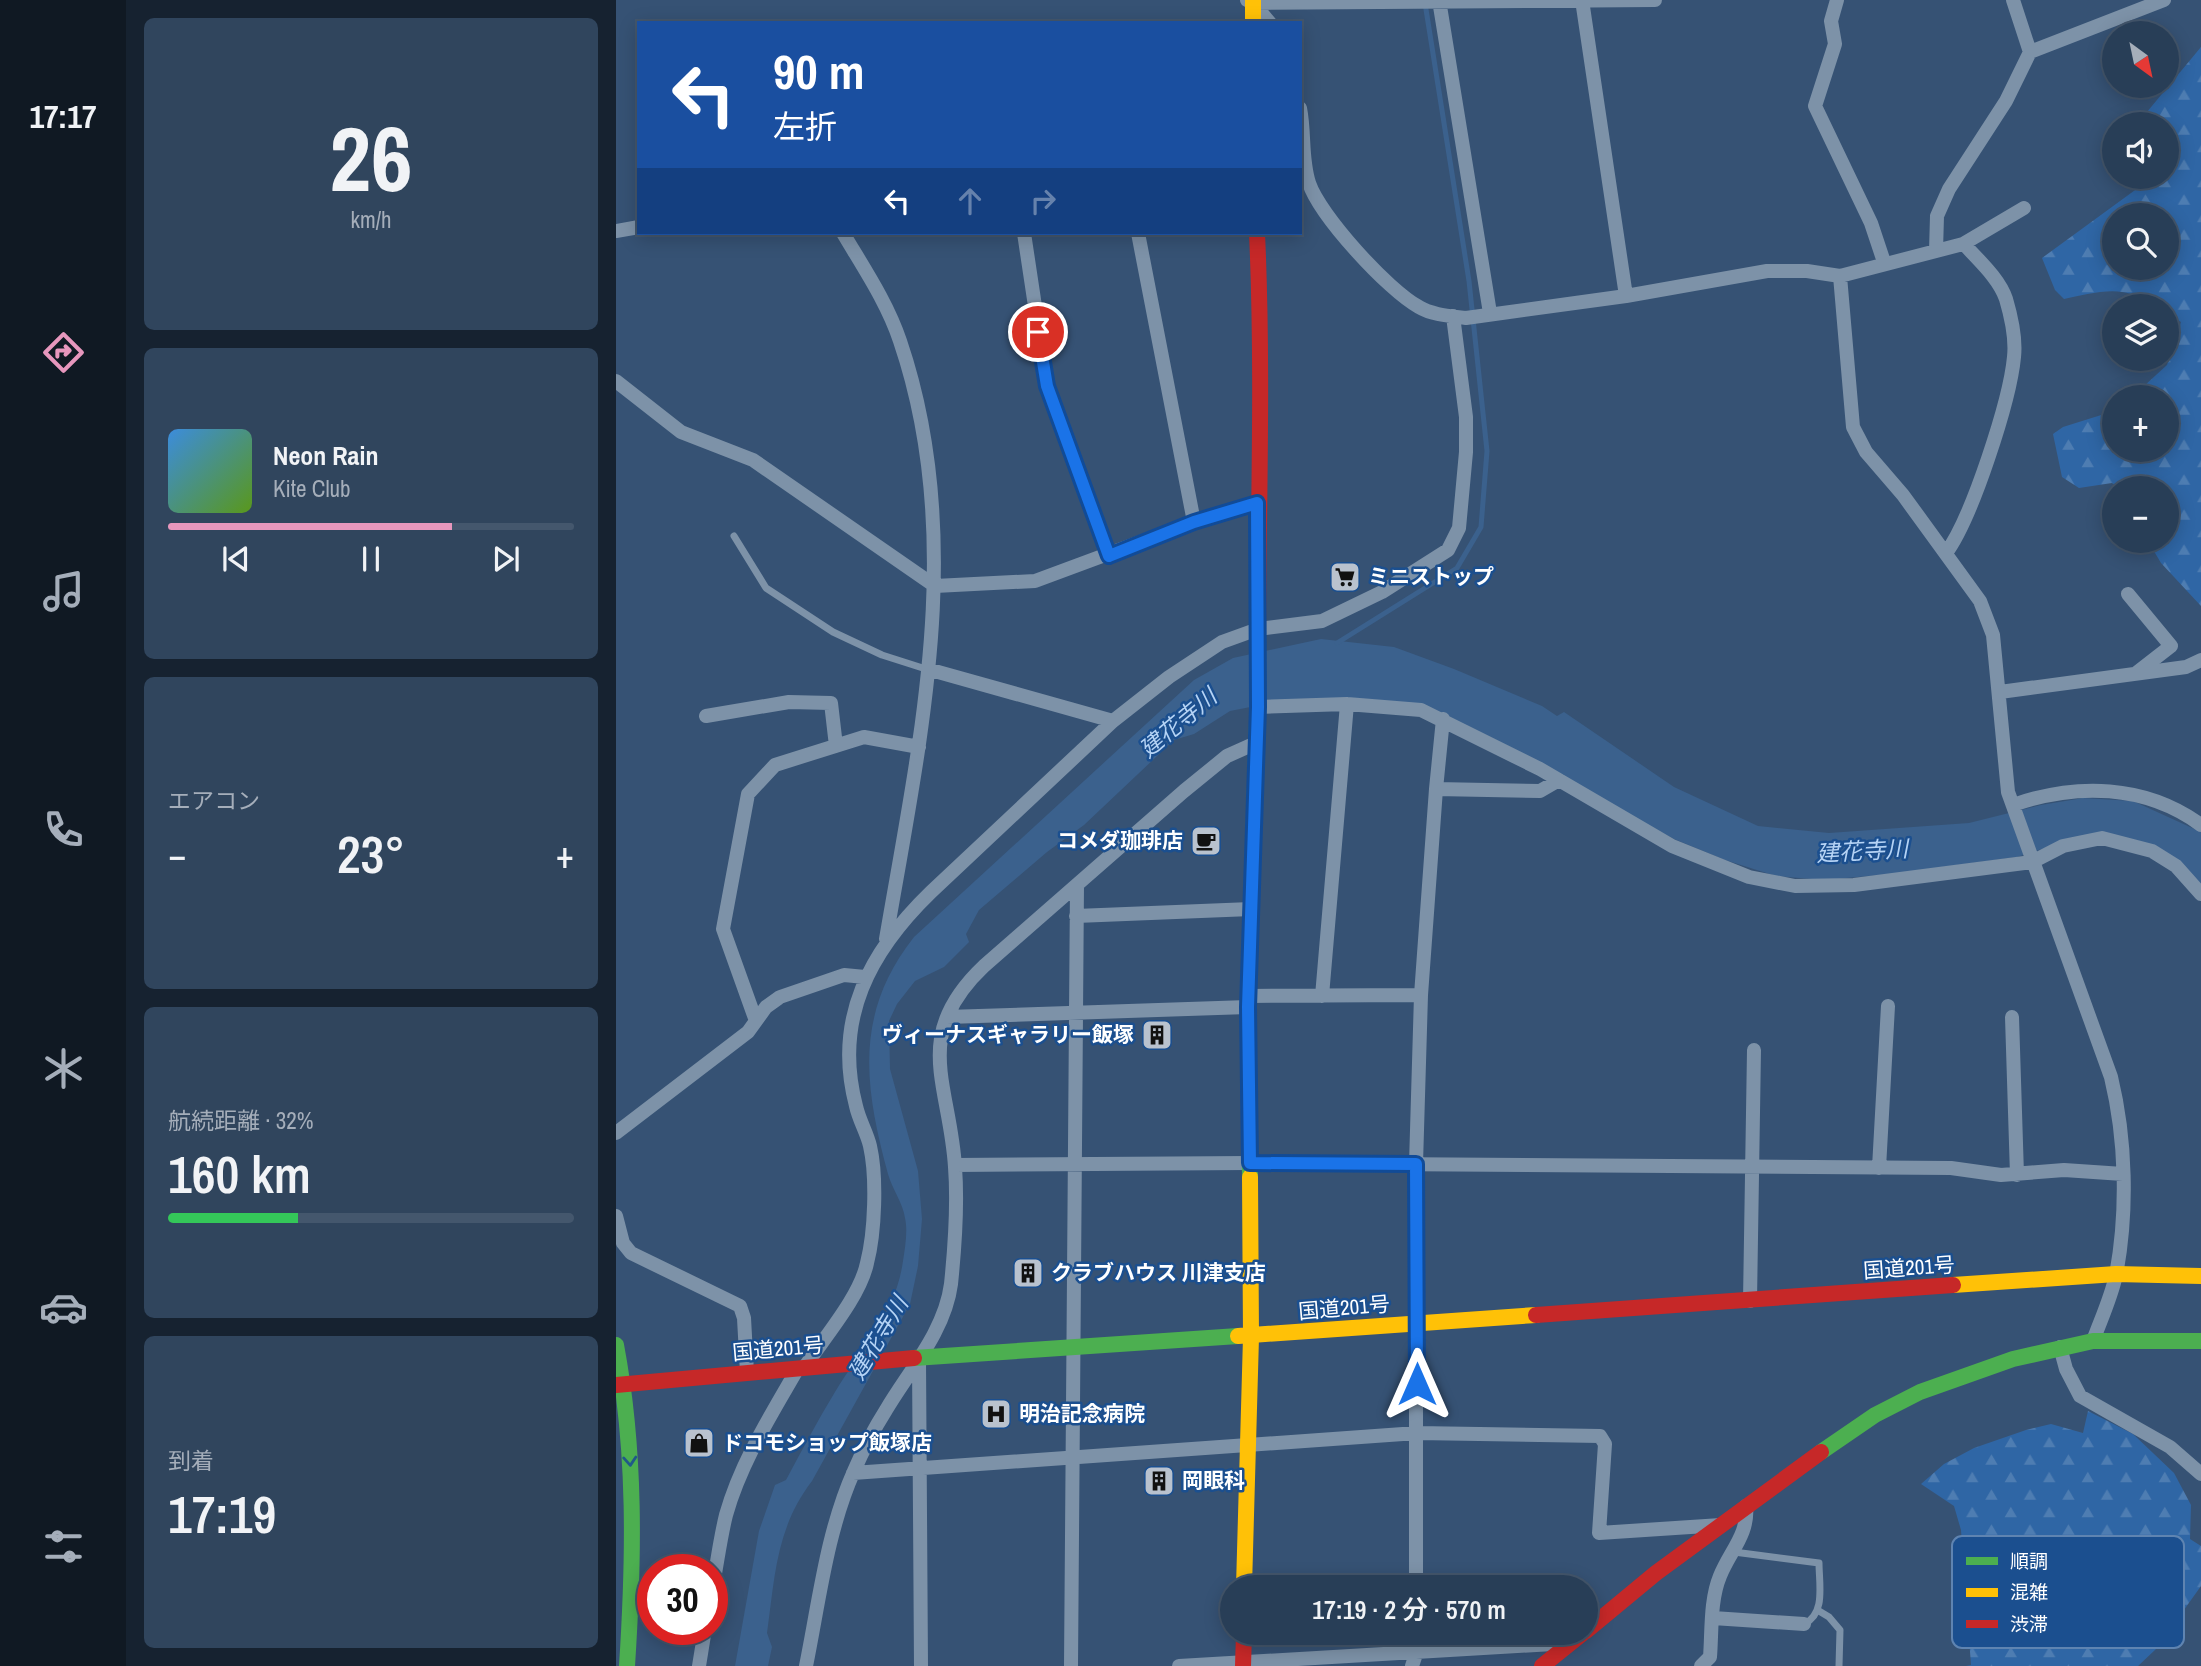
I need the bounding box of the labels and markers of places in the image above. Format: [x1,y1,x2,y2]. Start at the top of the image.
pin [1008,302,1068,362]
supermarket icon: ミニストップ [1328,560,1362,594]
place label: ミニストップ [1368,562,1494,591]
cafe icon: コメダ珈琲店 [1189,824,1223,858]
place label: コメダ珈琲店 [1057,826,1183,855]
building icon: ヴィーナスギャラリー飯塚 [1140,1018,1174,1052]
place label: ヴィーナスギャラリー飯塚 [882,1020,1134,1049]
building icon: クラブハウス 川津支店 [1011,1256,1045,1290]
place label: クラブハウス 川津支店 [1051,1258,1266,1287]
hospital icon: 明治記念病院 [979,1397,1013,1431]
place label: 明治記念病院 [1019,1399,1145,1428]
shop icon: ドコモショップ飯塚店 [682,1426,716,1460]
place label: ドコモショップ飯塚店 [722,1428,932,1457]
building icon: 岡眼科 [1142,1464,1176,1498]
place label: 岡眼科 [1182,1466,1245,1495]

